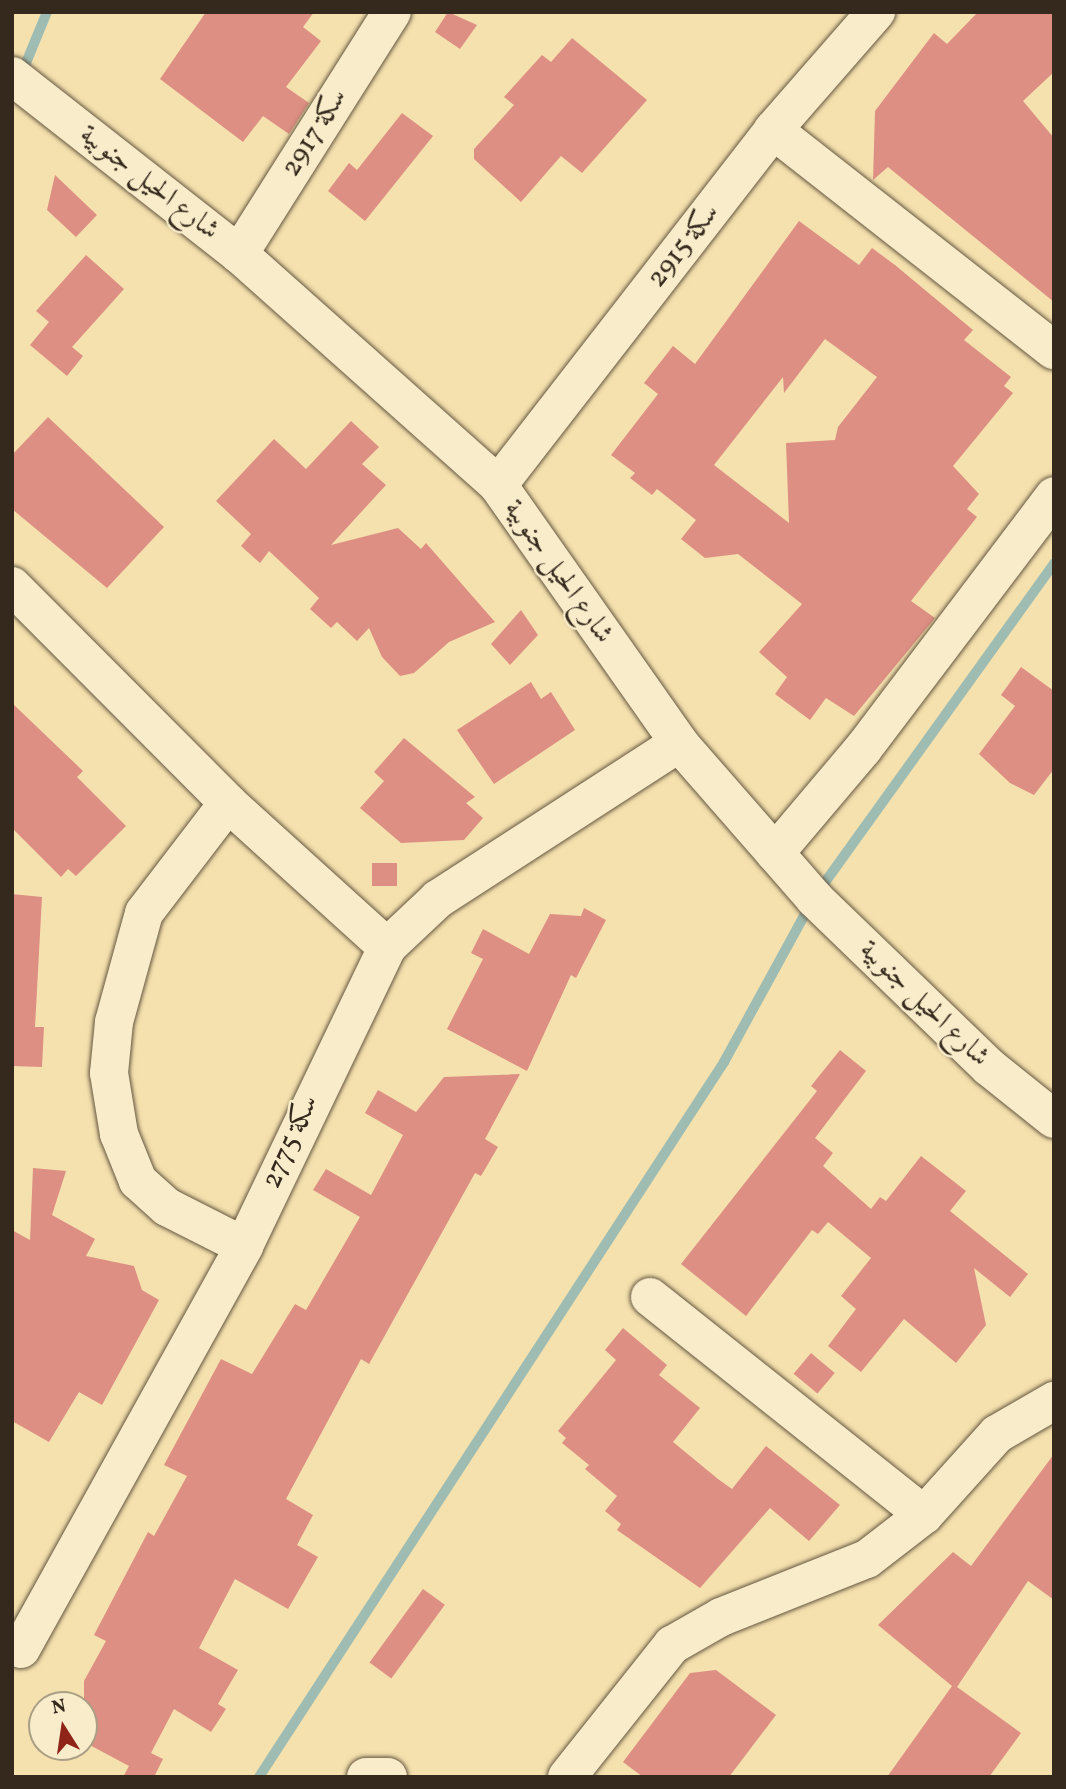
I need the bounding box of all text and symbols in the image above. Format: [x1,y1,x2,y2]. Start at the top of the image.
street label: سكة 2917 [275,83,355,183]
street label: شارع الحيل جنوبية [73,118,225,248]
street label: سكة 2915 [641,197,727,295]
street label: شارع الحيل جنوبية [496,494,620,650]
street label: شارع الحيل جنوبية [852,934,996,1074]
street label: سكة 2775 [256,1090,326,1194]
north arrow [28,1691,98,1761]
text: N [50,1693,68,1722]

